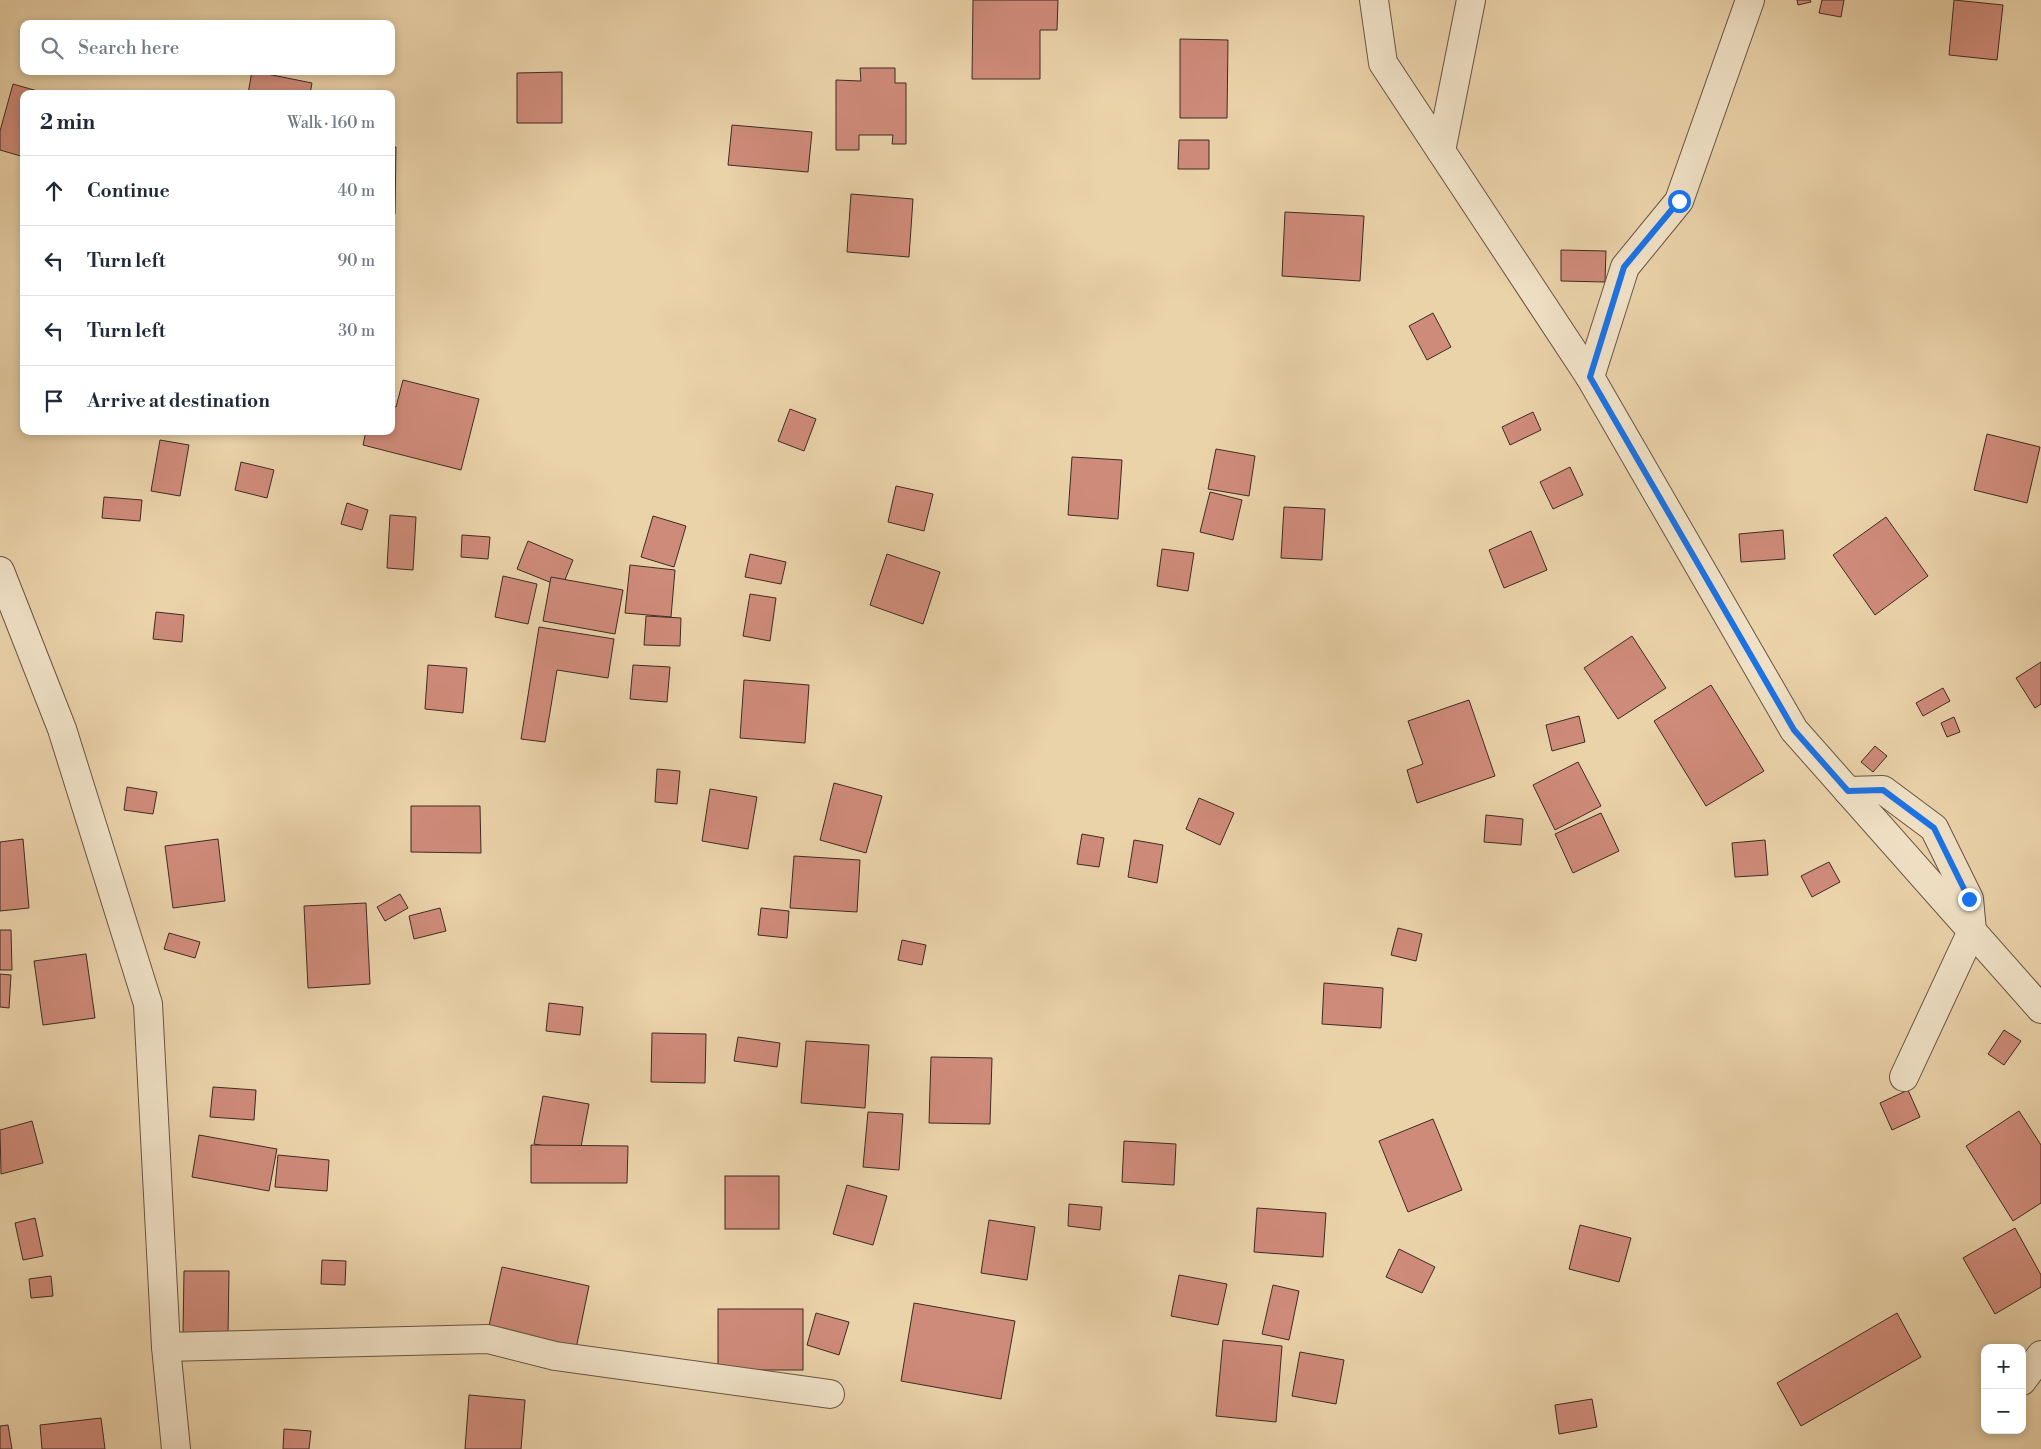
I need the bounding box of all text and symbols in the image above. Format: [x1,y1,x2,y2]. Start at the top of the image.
search box [20,20,395,75]
icon: search [38,34,66,62]
text: Search here [78,36,179,60]
text: 2 min [40,110,95,136]
text: Walk · 160 m [287,113,375,133]
icon: ahead [40,177,68,205]
text: Continue [87,179,170,203]
text: 40 m [338,181,375,201]
route start [1668,190,1691,213]
icon: left [40,247,68,275]
text: Turn left [87,249,166,273]
text: 90 m [337,251,375,271]
icon: left [40,317,68,345]
text: Turn left [87,319,166,343]
text: 30 m [338,321,375,341]
icon: arrive [40,387,68,415]
text: Arrive at destination [87,389,270,413]
route end [1958,888,1981,911]
map controls [1981,1344,2026,1434]
button: + [1981,1344,2026,1389]
button: − [1981,1389,2026,1434]

